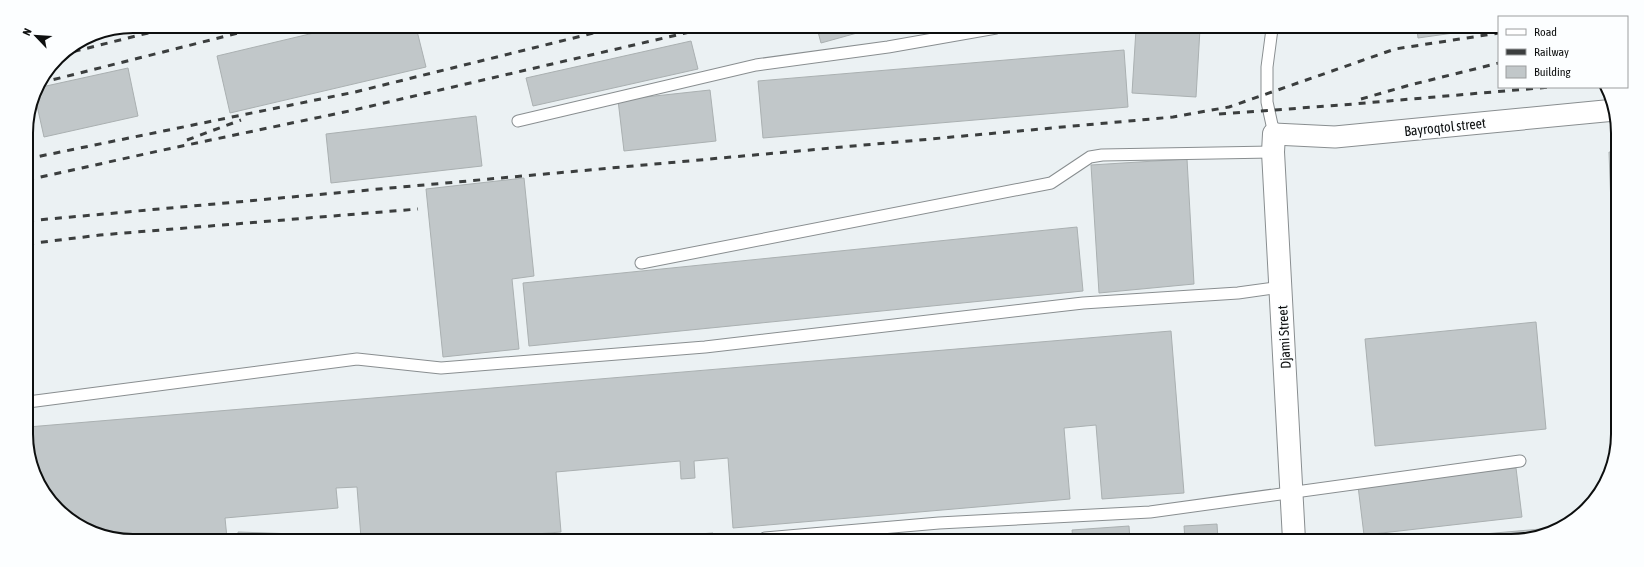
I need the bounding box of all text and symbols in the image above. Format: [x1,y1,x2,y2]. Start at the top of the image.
north arrow [16,16,56,56]
legend [1498,16,1628,88]
text: Road [1534,25,1557,39]
text: N [20,26,34,37]
text: Railway [1534,45,1569,59]
text: Building [1534,65,1572,79]
street label: Bayroqtol street [1403,115,1487,139]
street label: Djami Street [1274,305,1294,369]

